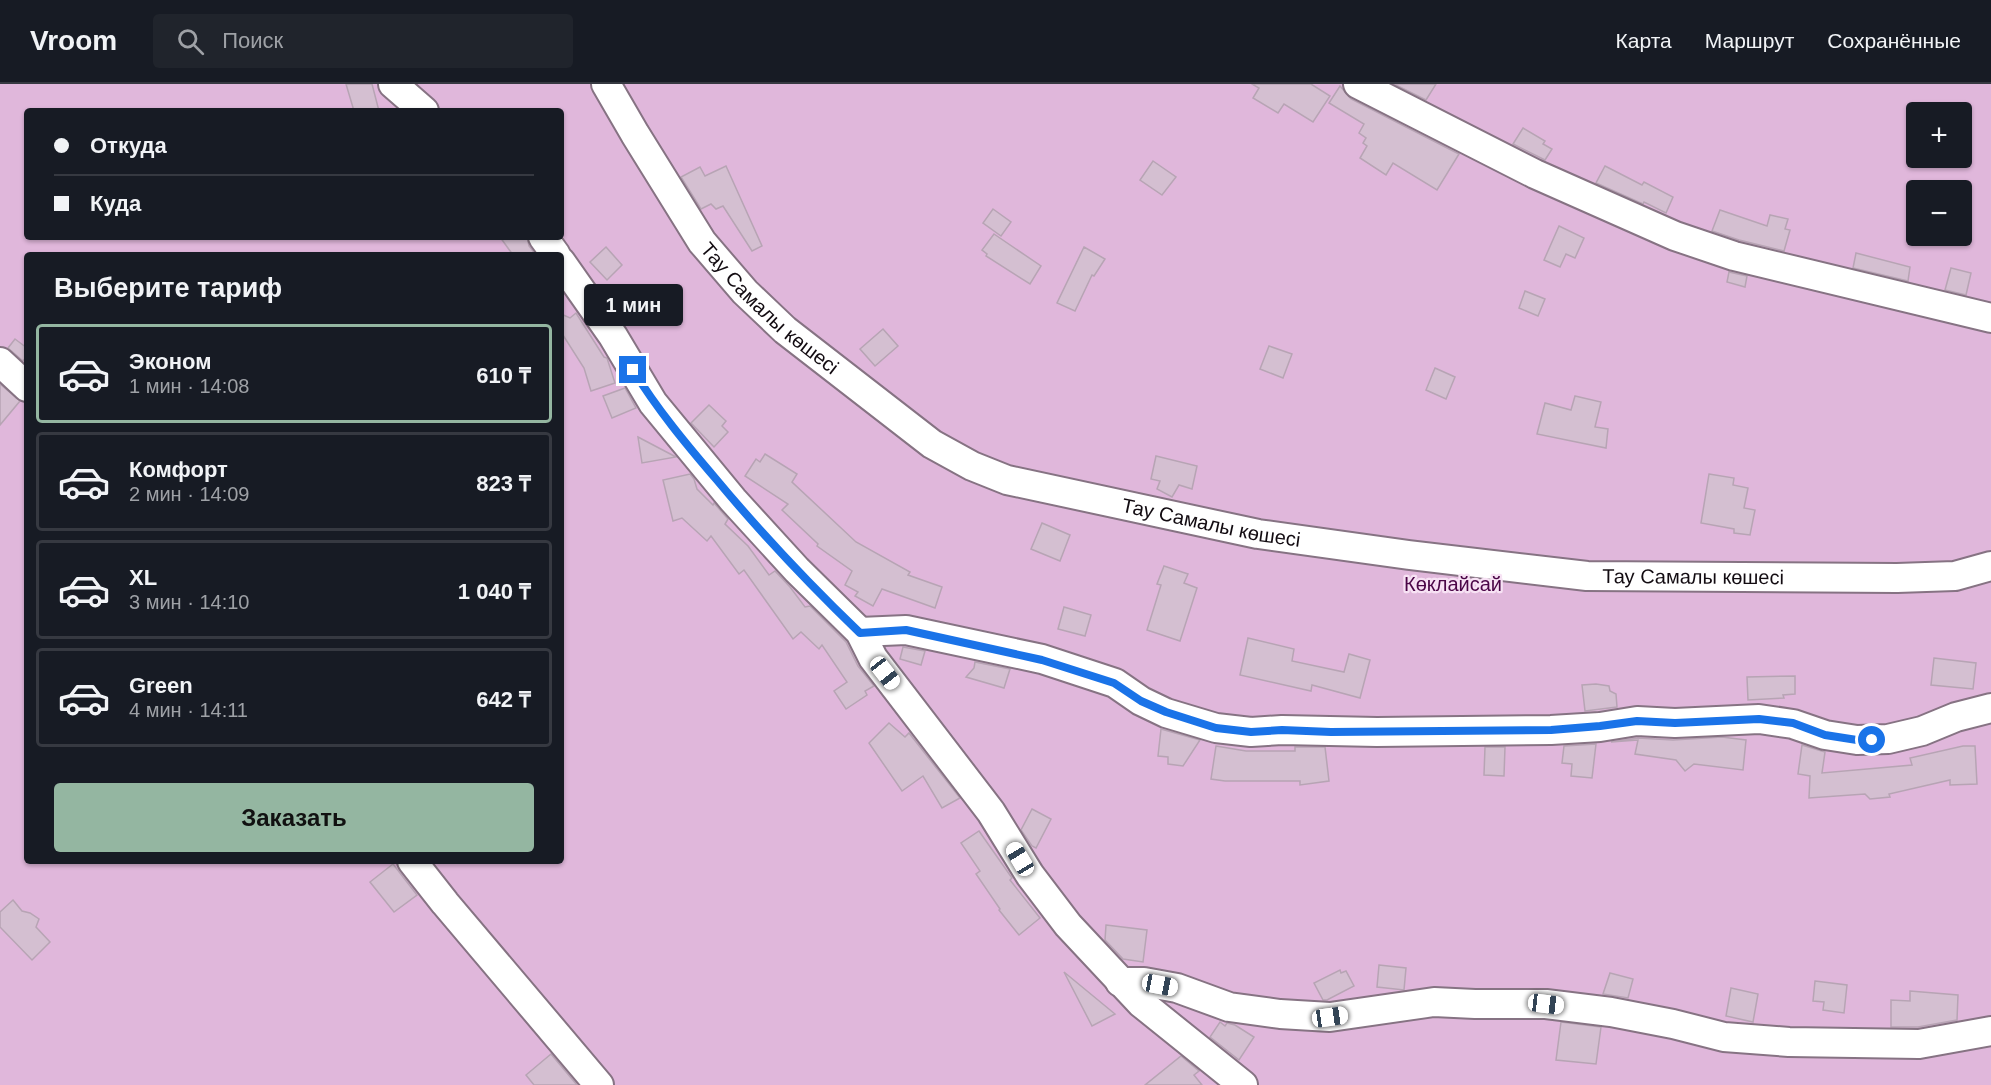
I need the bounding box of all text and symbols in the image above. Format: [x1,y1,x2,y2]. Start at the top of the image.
search box [153,14,573,68]
text: Vroom [30,25,117,56]
icon: search [174,25,207,58]
text: Поиск [222,28,283,53]
text: Карта [1616,29,1672,52]
text: Маршрут [1705,29,1794,52]
text: Сохранённые [1827,29,1961,52]
map controls [1906,102,1972,246]
button: + [1906,102,1972,168]
text: Откуда [90,133,167,158]
button: − [1906,180,1972,246]
text: Куда [90,191,141,216]
street label: Тау Самалы көшесі [696,238,843,378]
text: Выберите тариф [54,273,282,303]
callout: 1 мин [584,283,682,325]
text: 1 мин [606,294,661,316]
icon: car [57,347,111,401]
text: Эконом [129,349,212,374]
route end [619,356,646,383]
text: 610 ₸ [476,363,531,388]
text: 1 мин · 14:08 [129,375,249,397]
icon: car [57,455,111,509]
text: Комфорт [129,457,228,482]
text: 823 ₸ [476,471,531,496]
text: 2 мин · 14:09 [129,483,249,505]
street label: Тау Самалы көшесі [1120,494,1302,551]
icon: car [57,563,111,617]
text: XL [129,565,157,590]
street label: Тау Самалы көшесі [1602,565,1784,588]
park label: Көклайсай [1404,573,1502,595]
text: 1 040 ₸ [458,579,531,604]
text: 3 мин · 14:10 [129,591,249,613]
car [867,653,903,693]
icon: car [57,671,111,725]
text: Green [129,673,193,698]
text: 642 ₸ [476,687,531,712]
text: 4 мин · 14:11 [129,699,248,721]
route start [1858,726,1885,753]
button: Заказать [54,783,534,852]
car [1003,839,1037,879]
car [1141,973,1179,997]
car [1527,993,1565,1015]
car [1311,1006,1349,1028]

